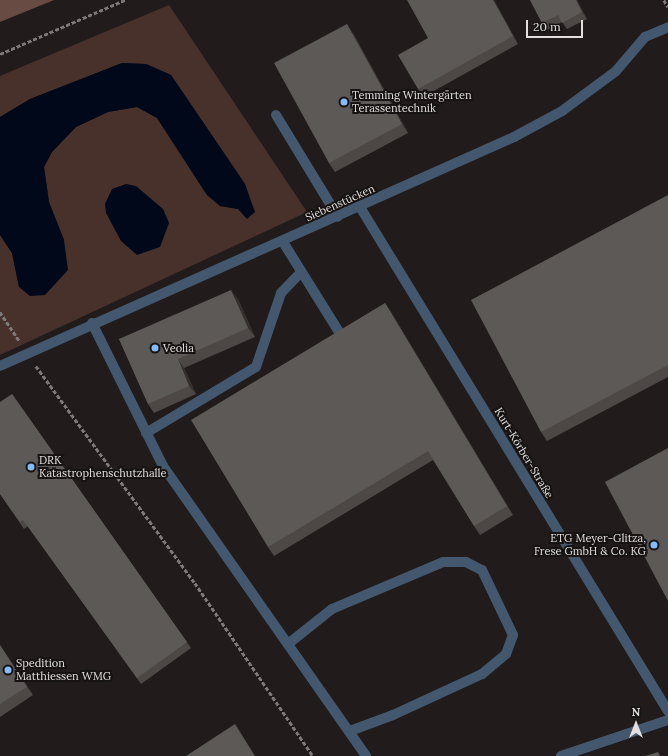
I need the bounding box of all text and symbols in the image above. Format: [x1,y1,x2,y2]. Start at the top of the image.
scale bar [528,12,585,38]
text: 20 m [533,19,561,34]
place label: Temming Wintergärten Terassentechnik [352,89,472,115]
marker: Temming Wintergärten Terassentechnik [339,97,349,107]
street label: Siebenstücken [303,182,377,224]
place label: Veolia [163,341,194,355]
marker: Veolia [150,343,160,353]
street label: Kurt-Körber-Straße [492,405,556,501]
place label: DRK Katastrophenschutzhalle [39,454,167,480]
marker: DRK Katastrophenschutzhalle [26,462,36,472]
place label: ETG Meyer-Glitza, Frese GmbH & Co. KG [534,532,646,558]
marker: ETG Meyer-Glitza, Frese GmbH & Co. KG [649,540,659,550]
place label: Spedition Matthiessen WMG [16,657,111,683]
marker: Spedition Matthiessen WMG [3,665,13,675]
north arrow [616,704,656,744]
text: N [632,705,640,719]

